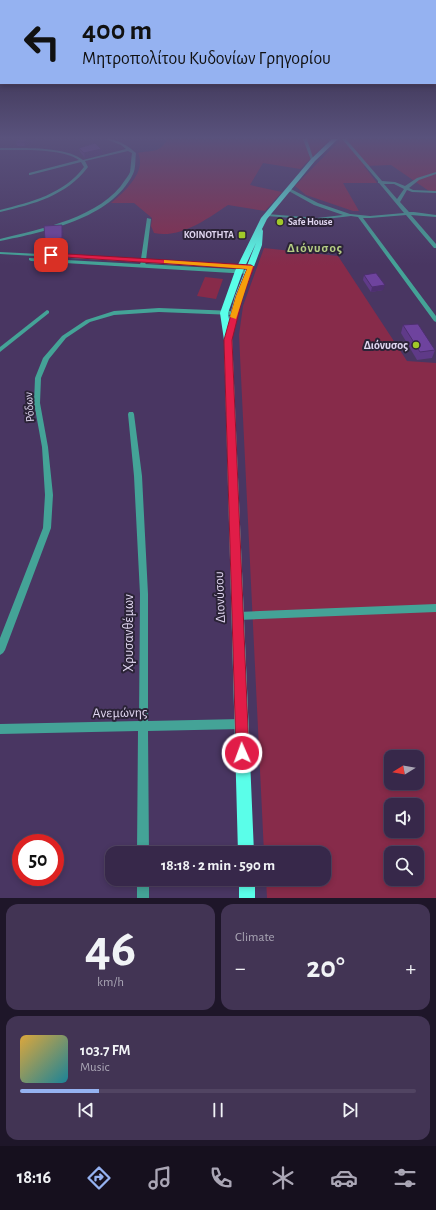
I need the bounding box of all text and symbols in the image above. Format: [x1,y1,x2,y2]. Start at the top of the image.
icon: left [16,16,68,68]
text: 400 m [82,17,152,45]
text: Μητροπολίτου Κυδονίων Γρηγορίου [82,50,331,68]
marker: Safe House [275,217,285,227]
place label: Safe House [288,217,333,227]
place label: ΚΟΙΝΟΤΗΤΑ [184,230,234,240]
marker: ΚΟΙΝΟΤΗΤΑ [237,230,247,240]
pin [34,238,68,272]
district label: Διόνυσος [287,242,343,255]
icon: arrive [40,244,62,266]
place label: Διόνυσος [364,339,408,352]
marker: Διόνυσος [411,340,421,350]
street label: Ρόδων [22,392,36,422]
street label: Διονύσου [212,571,228,623]
street label: Χρυσανθέμων [122,594,136,672]
street label: Ανεμώνης [92,706,148,720]
position arrow [221,732,263,774]
north arrow [384,750,424,790]
map controls [384,750,424,886]
button: sound [384,798,424,838]
speed limit sign: 50 [12,834,64,886]
button: search [384,846,424,886]
text: 18:18 · 2 min · 590 m [161,858,275,873]
text: 46 [85,923,136,975]
text: Climate [235,931,274,944]
text: 20° [306,953,345,983]
text: − [235,957,246,979]
text: + [405,957,416,979]
text: km/h [97,976,124,989]
text: 103.7 FM [80,1043,131,1058]
text: Music [80,1061,110,1074]
icon: previous [75,1099,97,1121]
icon: pause [207,1099,229,1121]
icon: next [339,1099,361,1121]
icon: directions [85,1164,113,1192]
icon: music [146,1164,174,1192]
icon: phone [207,1164,235,1192]
icon: climate [269,1164,297,1192]
icon: car [330,1164,358,1192]
icon: filters [391,1164,419,1192]
text: 18:16 [17,1169,51,1187]

